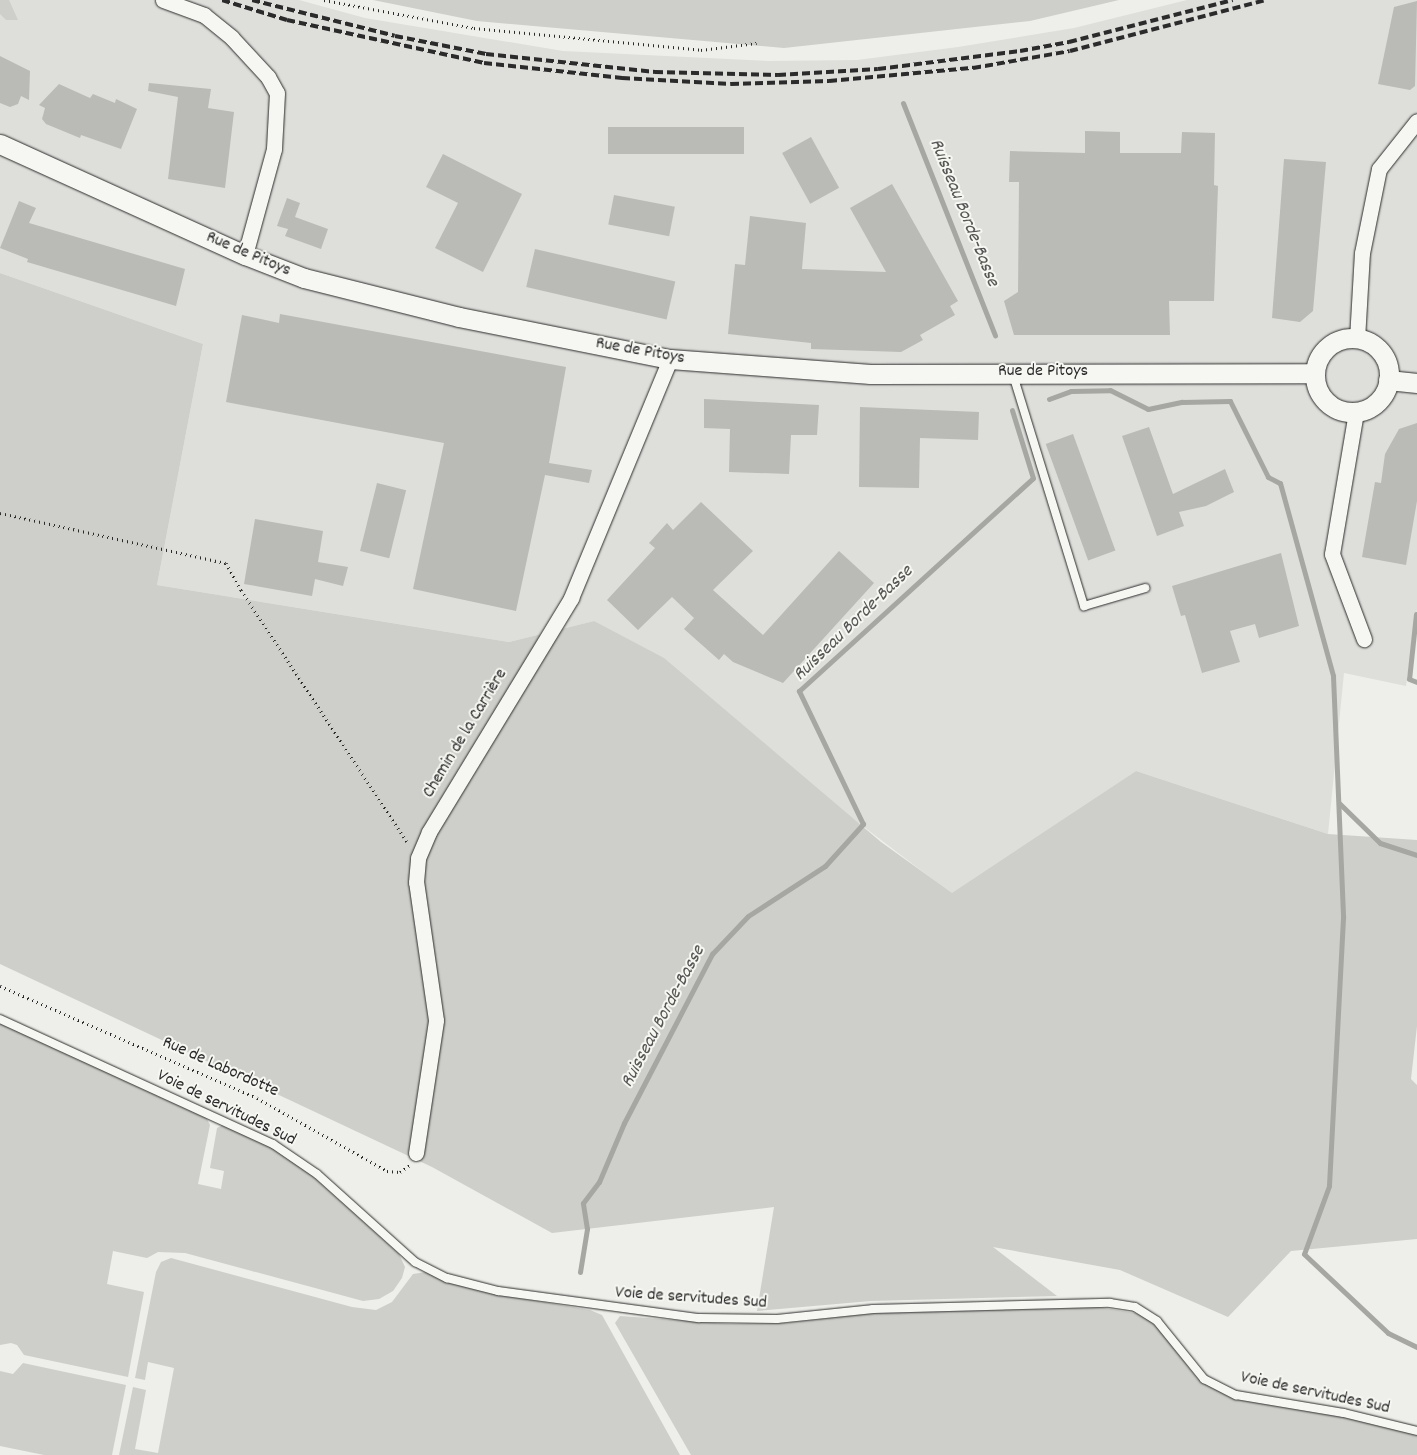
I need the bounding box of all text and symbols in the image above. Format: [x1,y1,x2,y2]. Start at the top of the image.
water label: Ruisseau Borde-Basse [923,136,1003,290]
street label: Rue de Pitoys [202,227,294,283]
street label: Rue de Pitoys [594,334,686,370]
street label: Rue de Pitoys [998,361,1088,383]
water label: Ruisseau Borde-Basse [790,561,918,687]
street label: Chemin de la Carrière [419,666,513,802]
water label: Ruisseau Borde-Basse [617,942,711,1092]
street label: Rue de Labordotte [159,1033,281,1103]
street label: Voie de servitudes Sud [153,1066,299,1152]
street label: Voie de servitudes Sud [614,1283,768,1315]
street label: Voie de servitudes Sud [1238,1368,1392,1420]

